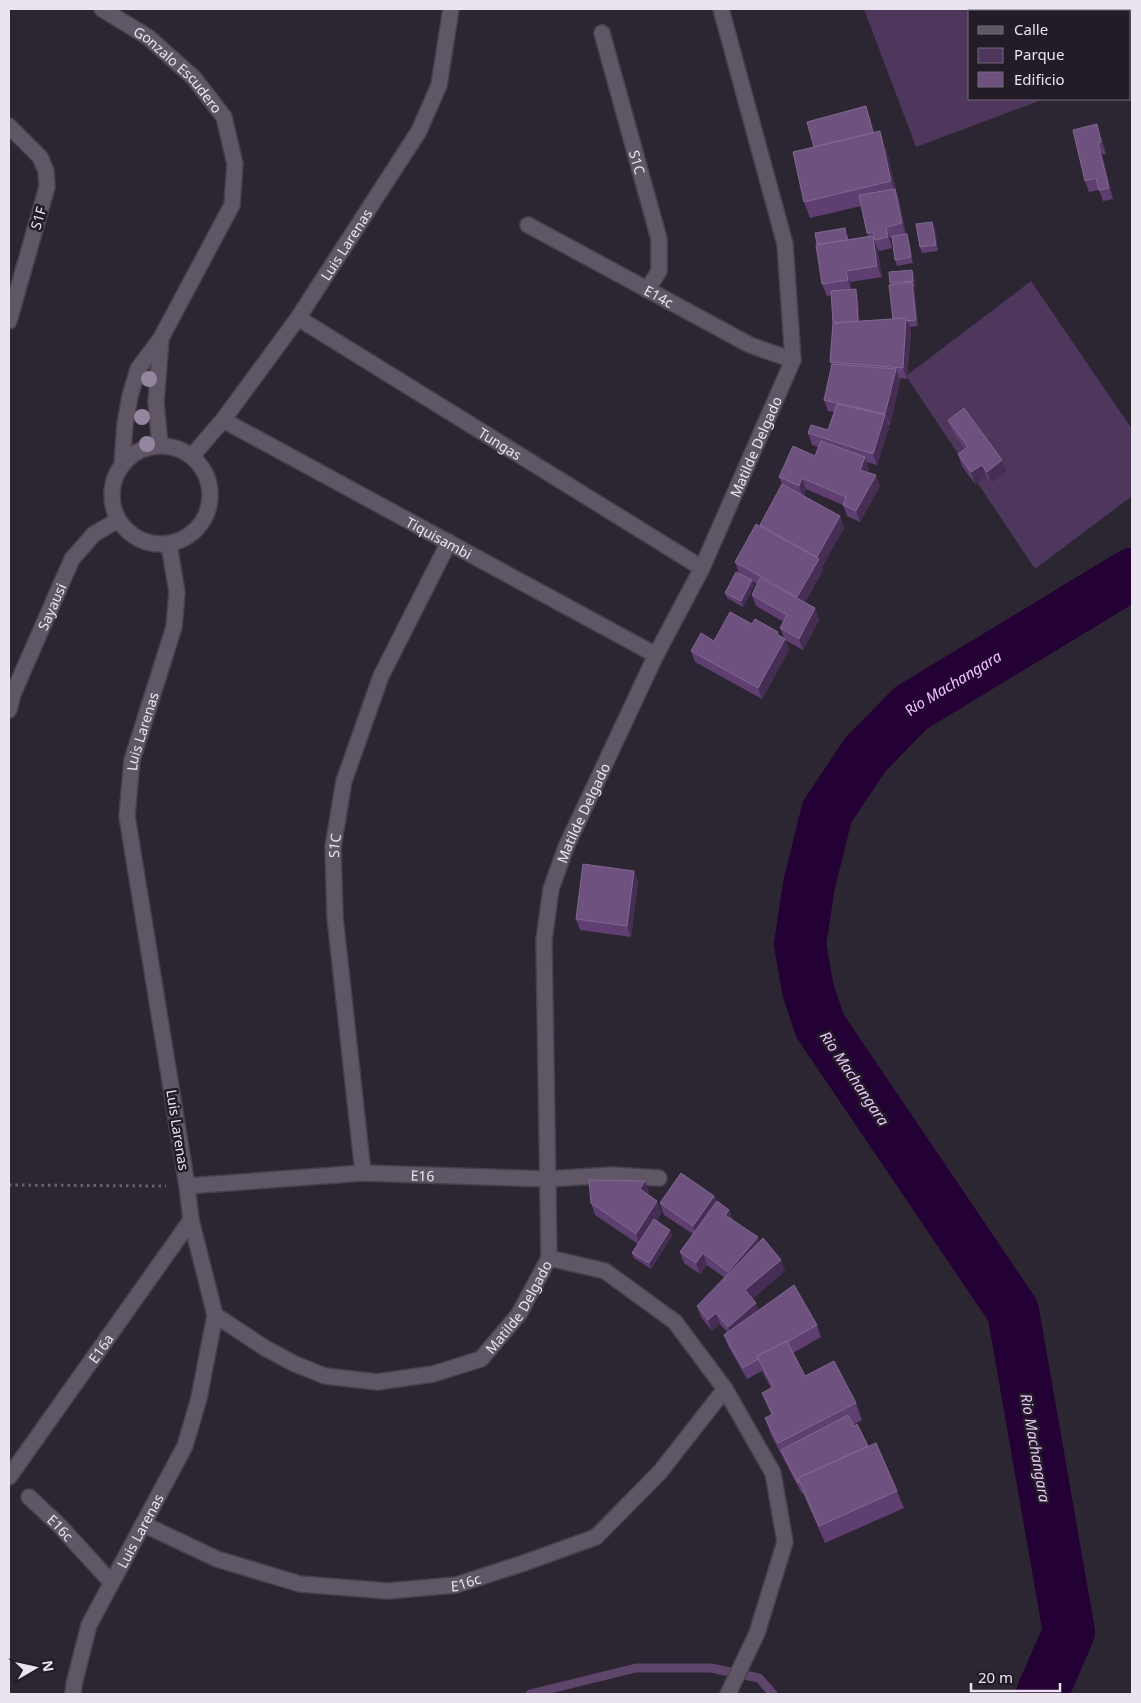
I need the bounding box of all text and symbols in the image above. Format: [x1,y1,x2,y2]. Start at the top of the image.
legend [968,10,1131,100]
text: Calle [1014,19,1048,39]
street label: Gonzalo Escudero [130,21,227,117]
text: Parque [1014,44,1064,64]
text: Edificio [1014,69,1065,89]
street label: S1C [625,148,650,177]
street label: S1F [26,204,50,232]
street label: Luis Larenas [316,204,376,284]
street label: E14c [641,280,677,312]
street label: Matilde Delgado [725,393,786,500]
street label: Tungas [475,423,526,464]
street label: Tiquisambi [403,512,475,563]
street label: Sayausi [33,580,70,633]
water label: Rio Machangara [899,645,1005,720]
street label: Luis Larenas [122,689,163,772]
street label: Matilde Delgado [552,759,614,865]
street label: S1C [323,832,345,858]
water label: Rio Machangara [816,1027,894,1130]
street label: Luis Larenas [162,1088,194,1172]
street label: E16 [410,1165,435,1185]
street label: Matilde Delgado [480,1257,556,1357]
street label: E16a [83,1330,117,1366]
water label: Rio Machangara [1017,1392,1055,1504]
street label: Luis Larenas [112,1490,167,1571]
street label: E16c [44,1510,78,1545]
street label: E16c [450,1568,483,1595]
north arrow [10,1643,60,1693]
text: N [38,1659,59,1673]
scale bar [971,1660,1060,1692]
text: 20 m [978,1667,1013,1687]

